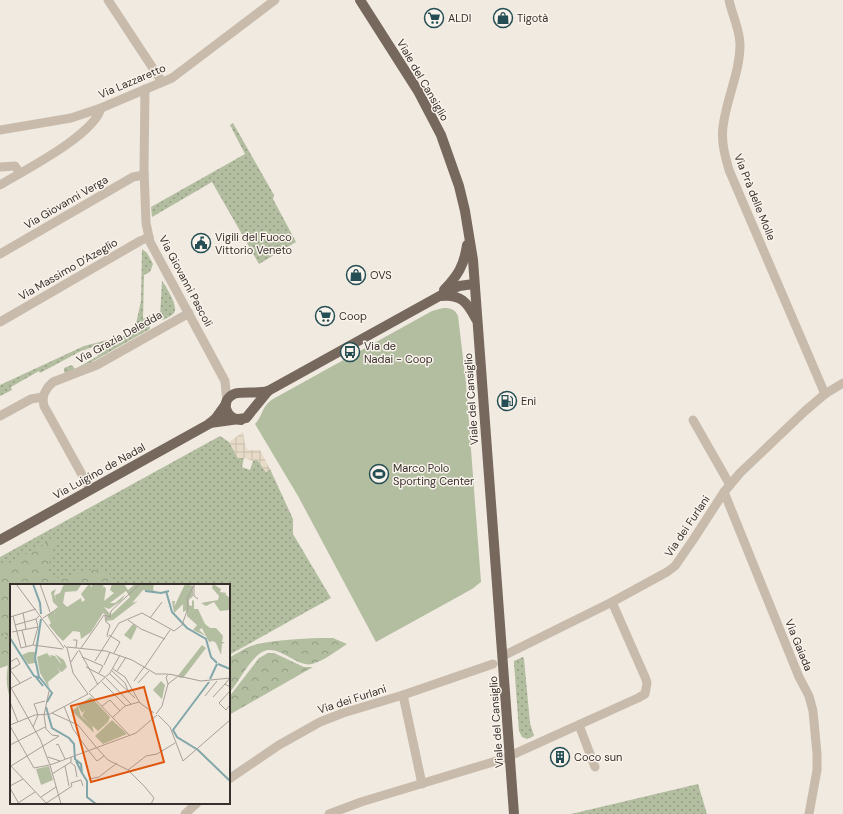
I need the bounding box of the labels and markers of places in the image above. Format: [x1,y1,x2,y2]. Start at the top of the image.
supermarket icon: ALDI [423,7,445,29]
shop icon: Tigotà [492,7,514,29]
place label: ALDI [448,11,471,25]
place label: Tigotà [517,11,548,25]
place label: Vigili del Fuoco Vittorio Veneto [215,230,292,257]
public building icon: Vigili del Fuoco Vittorio Veneto [190,232,212,254]
shop icon: OVS [345,264,367,286]
place label: OVS [370,268,392,282]
supermarket icon: Coop [314,305,336,327]
place label: Coop [339,309,367,323]
place label: Via de Nadai - Coop [364,339,433,366]
bus stop icon: Via de Nadai - Coop [339,341,361,363]
fuel station icon: Eni [496,390,518,412]
place label: Eni [521,394,536,408]
place label: Marco Polo Sporting Center [393,461,474,488]
sports icon: Marco Polo Sporting Center [368,463,390,485]
building icon: Coco sun [549,746,571,768]
place label: Coco sun [574,750,622,764]

